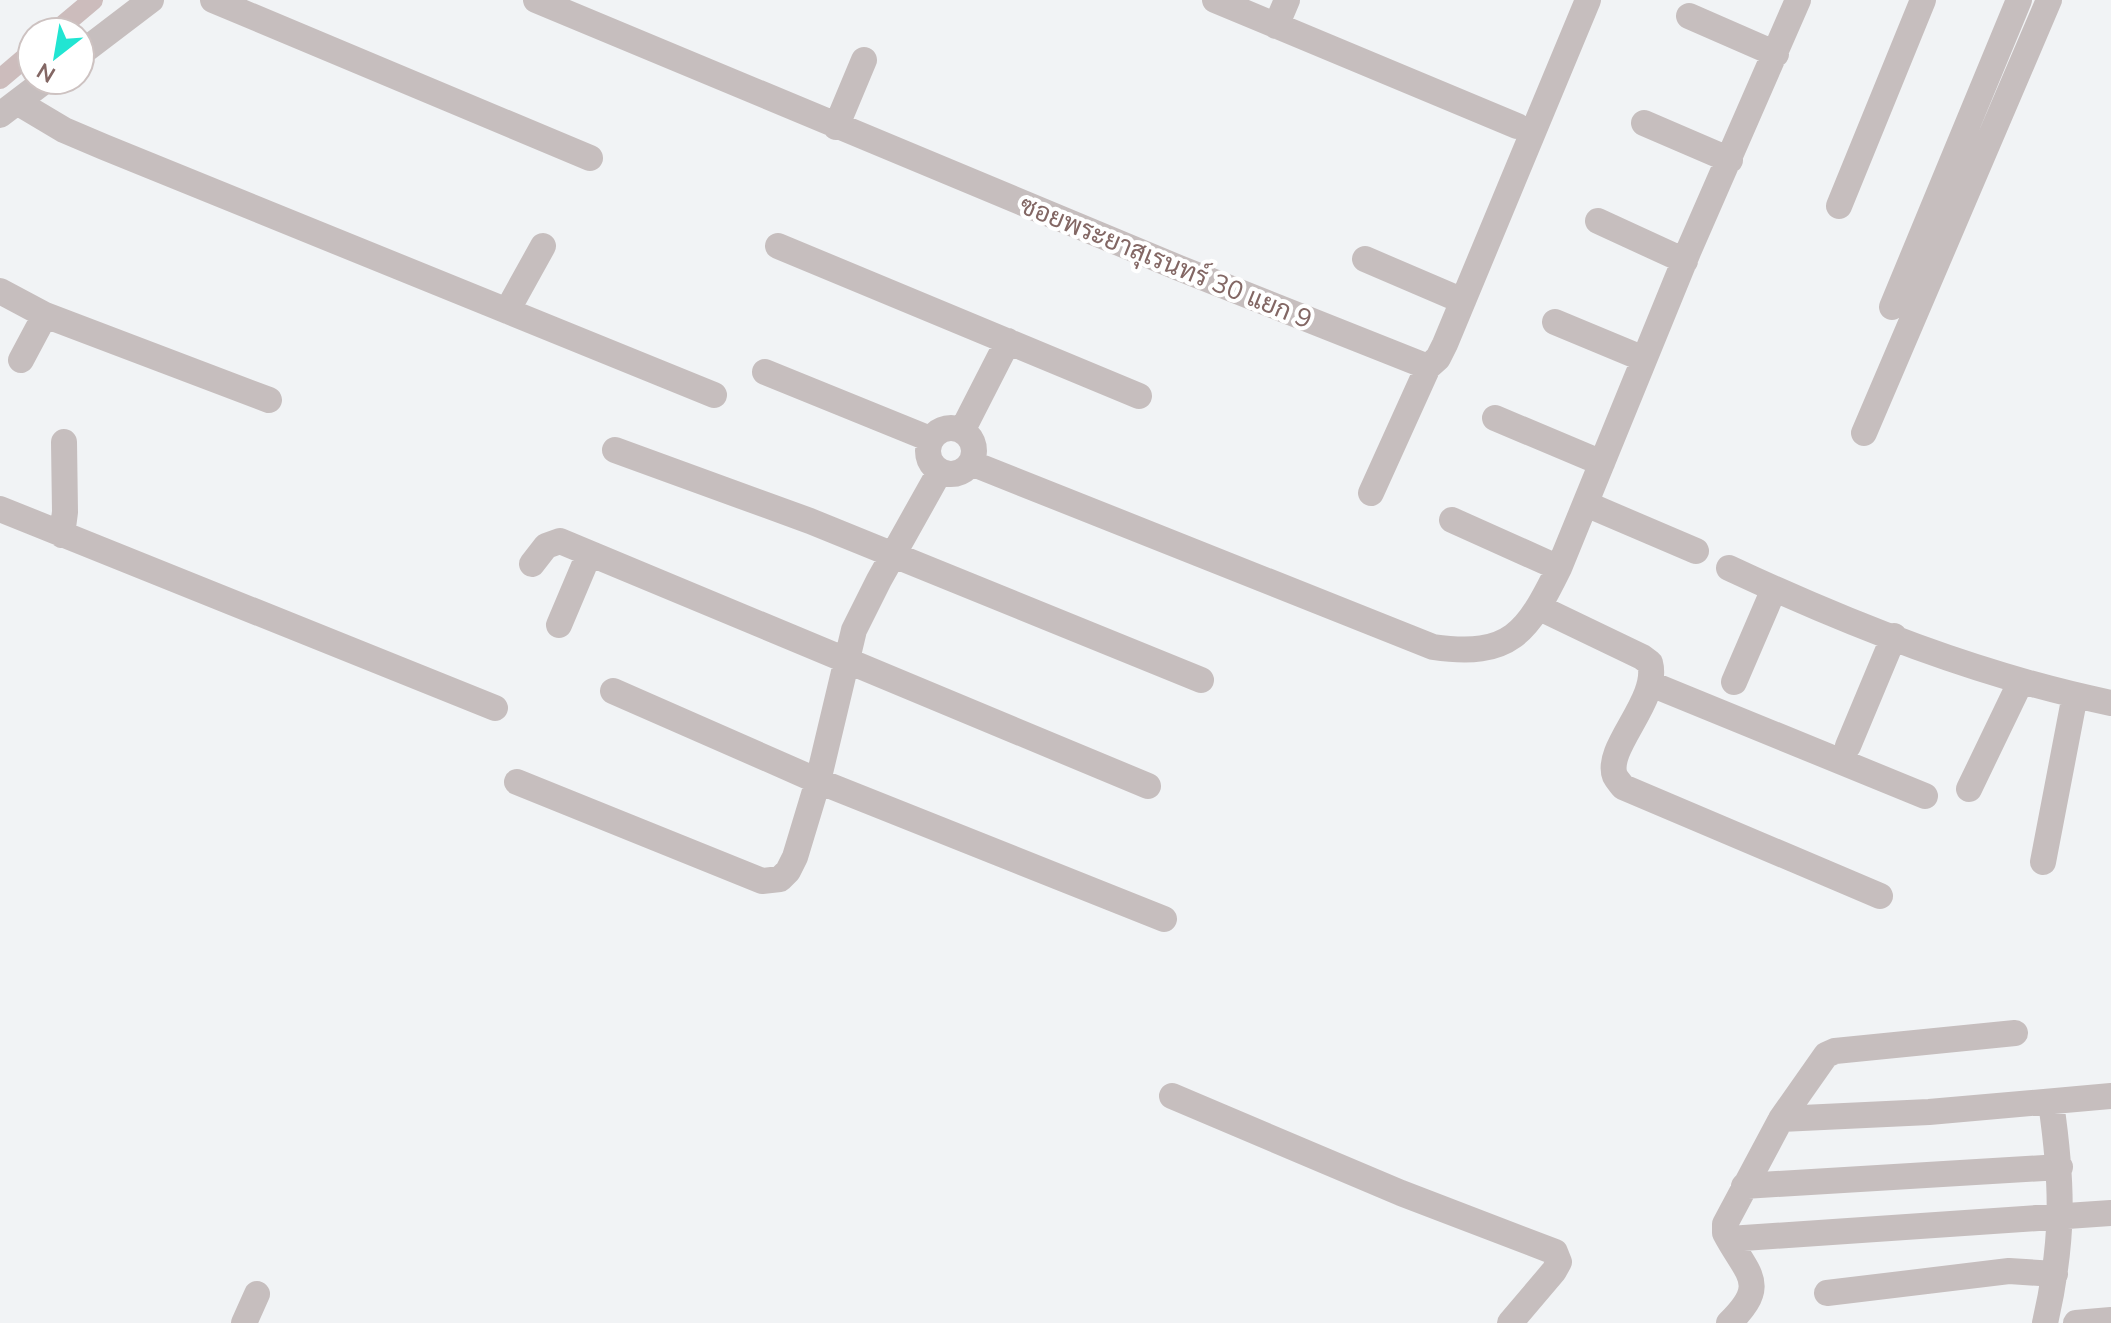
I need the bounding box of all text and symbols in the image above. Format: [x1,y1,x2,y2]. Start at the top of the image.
north arrow [16,16,96,96]
text: N [31,55,61,89]
street label: ซอยพระยาสุเรนทร์ 30 แยก 9 [1014,188,1317,337]

